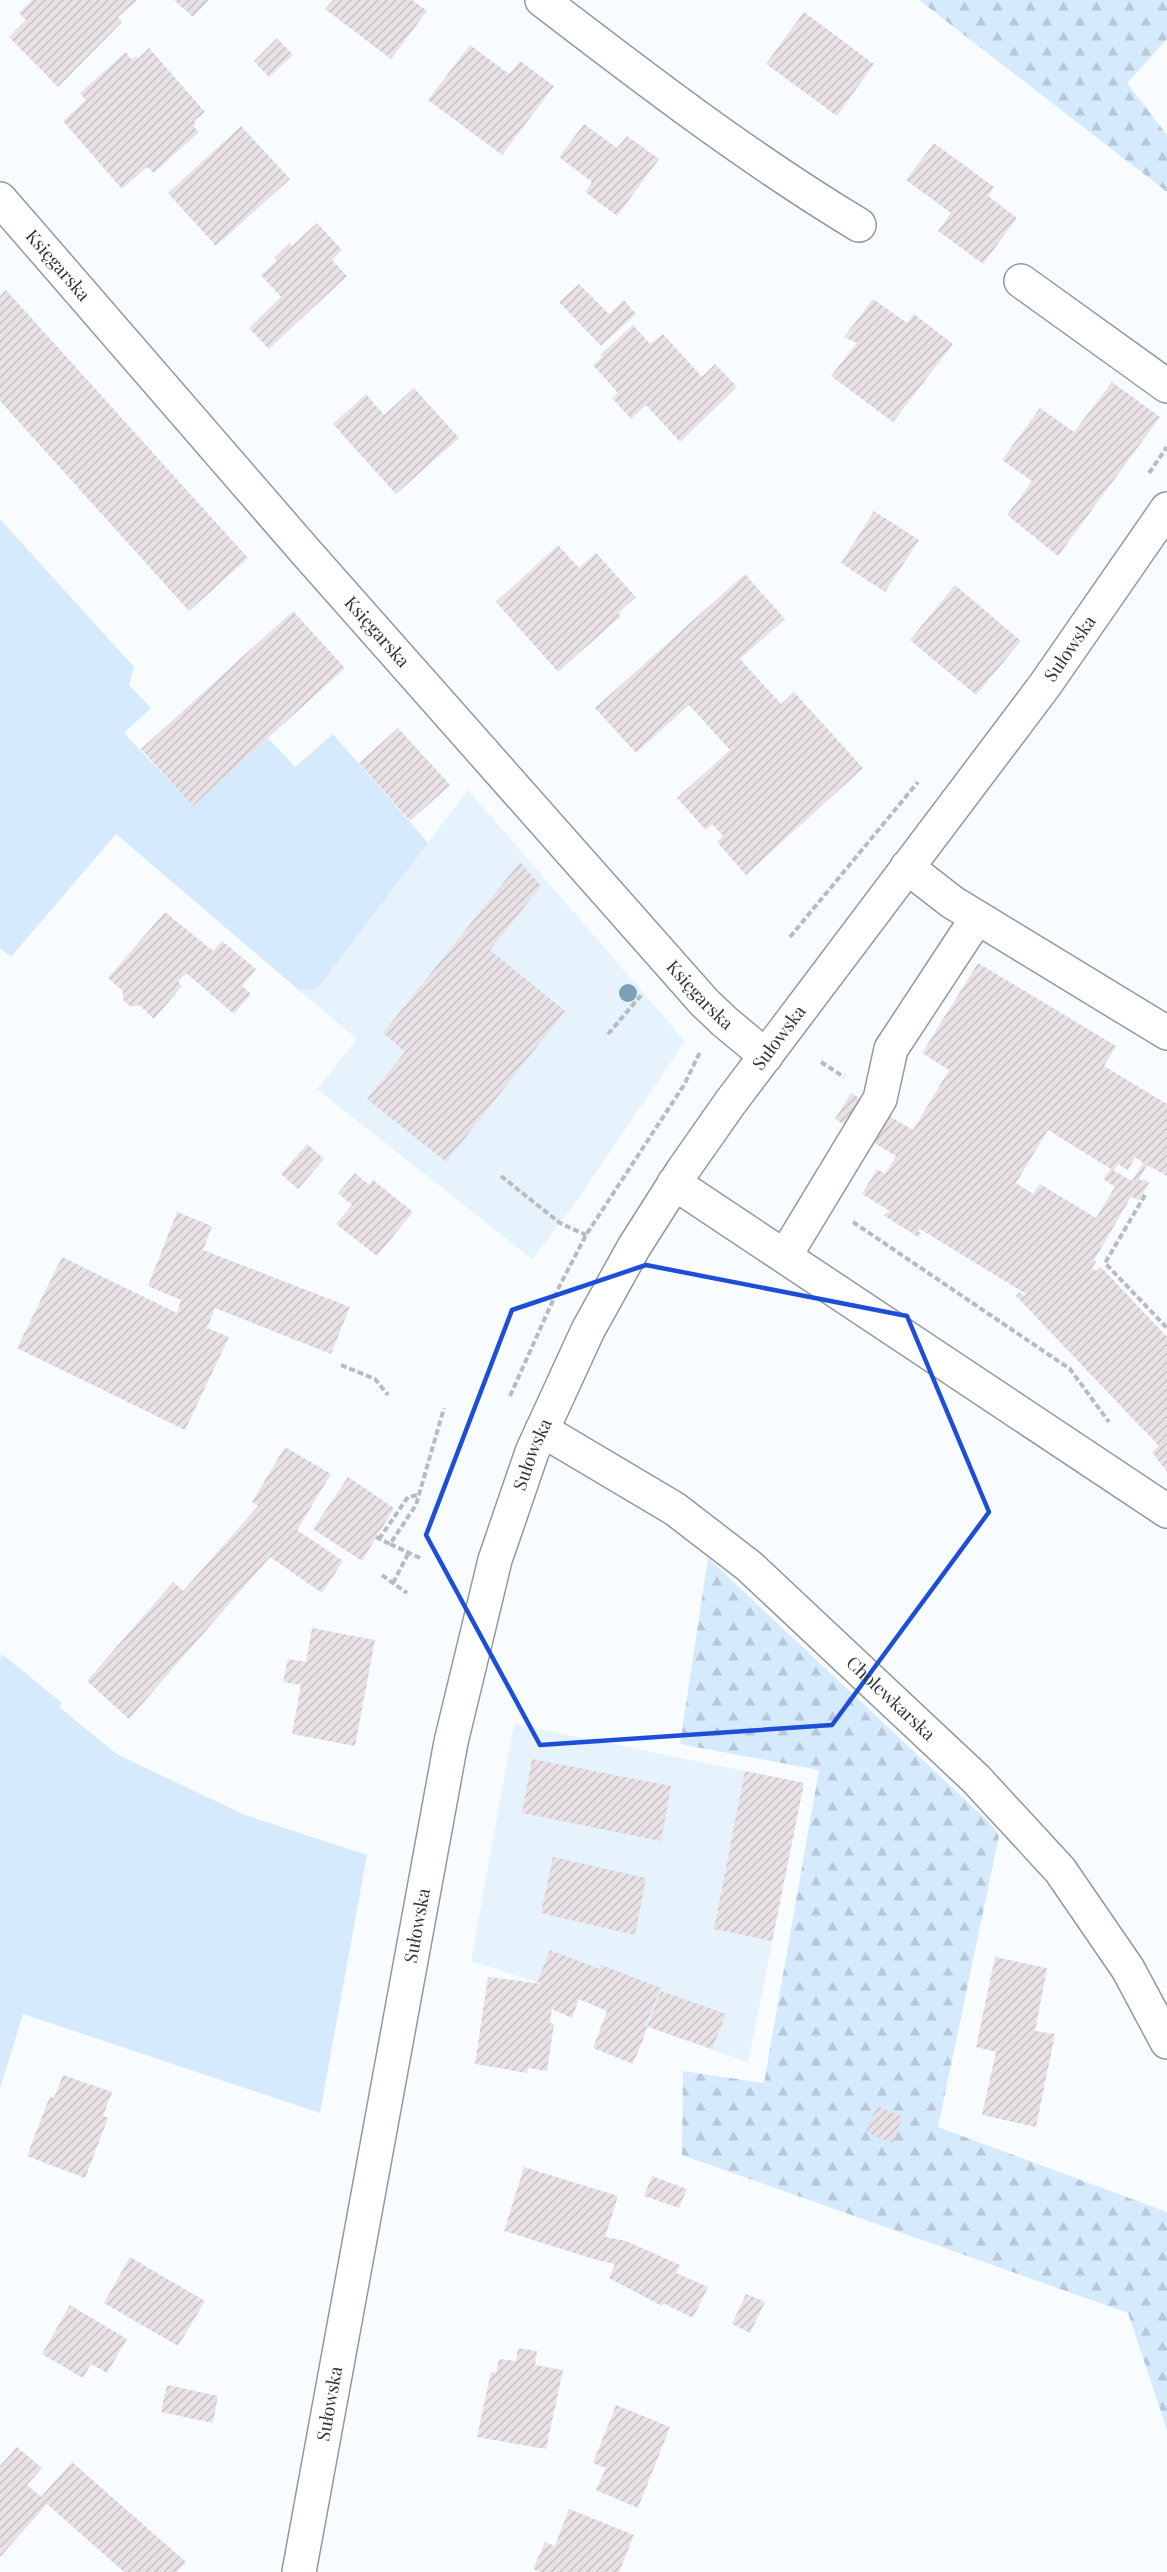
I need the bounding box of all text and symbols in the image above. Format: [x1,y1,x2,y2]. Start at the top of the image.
street label: Księgarska [21,224,96,306]
street label: Księgarska [340,591,415,672]
street label: Sułowska [1038,610,1101,686]
street label: Księgarska [662,955,739,1035]
street label: Sułowska [746,1000,811,1075]
street label: Sułowska [507,1414,557,1493]
street label: Cholewkarska [841,1650,941,1746]
street label: Sułowska [398,1886,435,1965]
street label: Sułowska [310,2364,347,2443]

